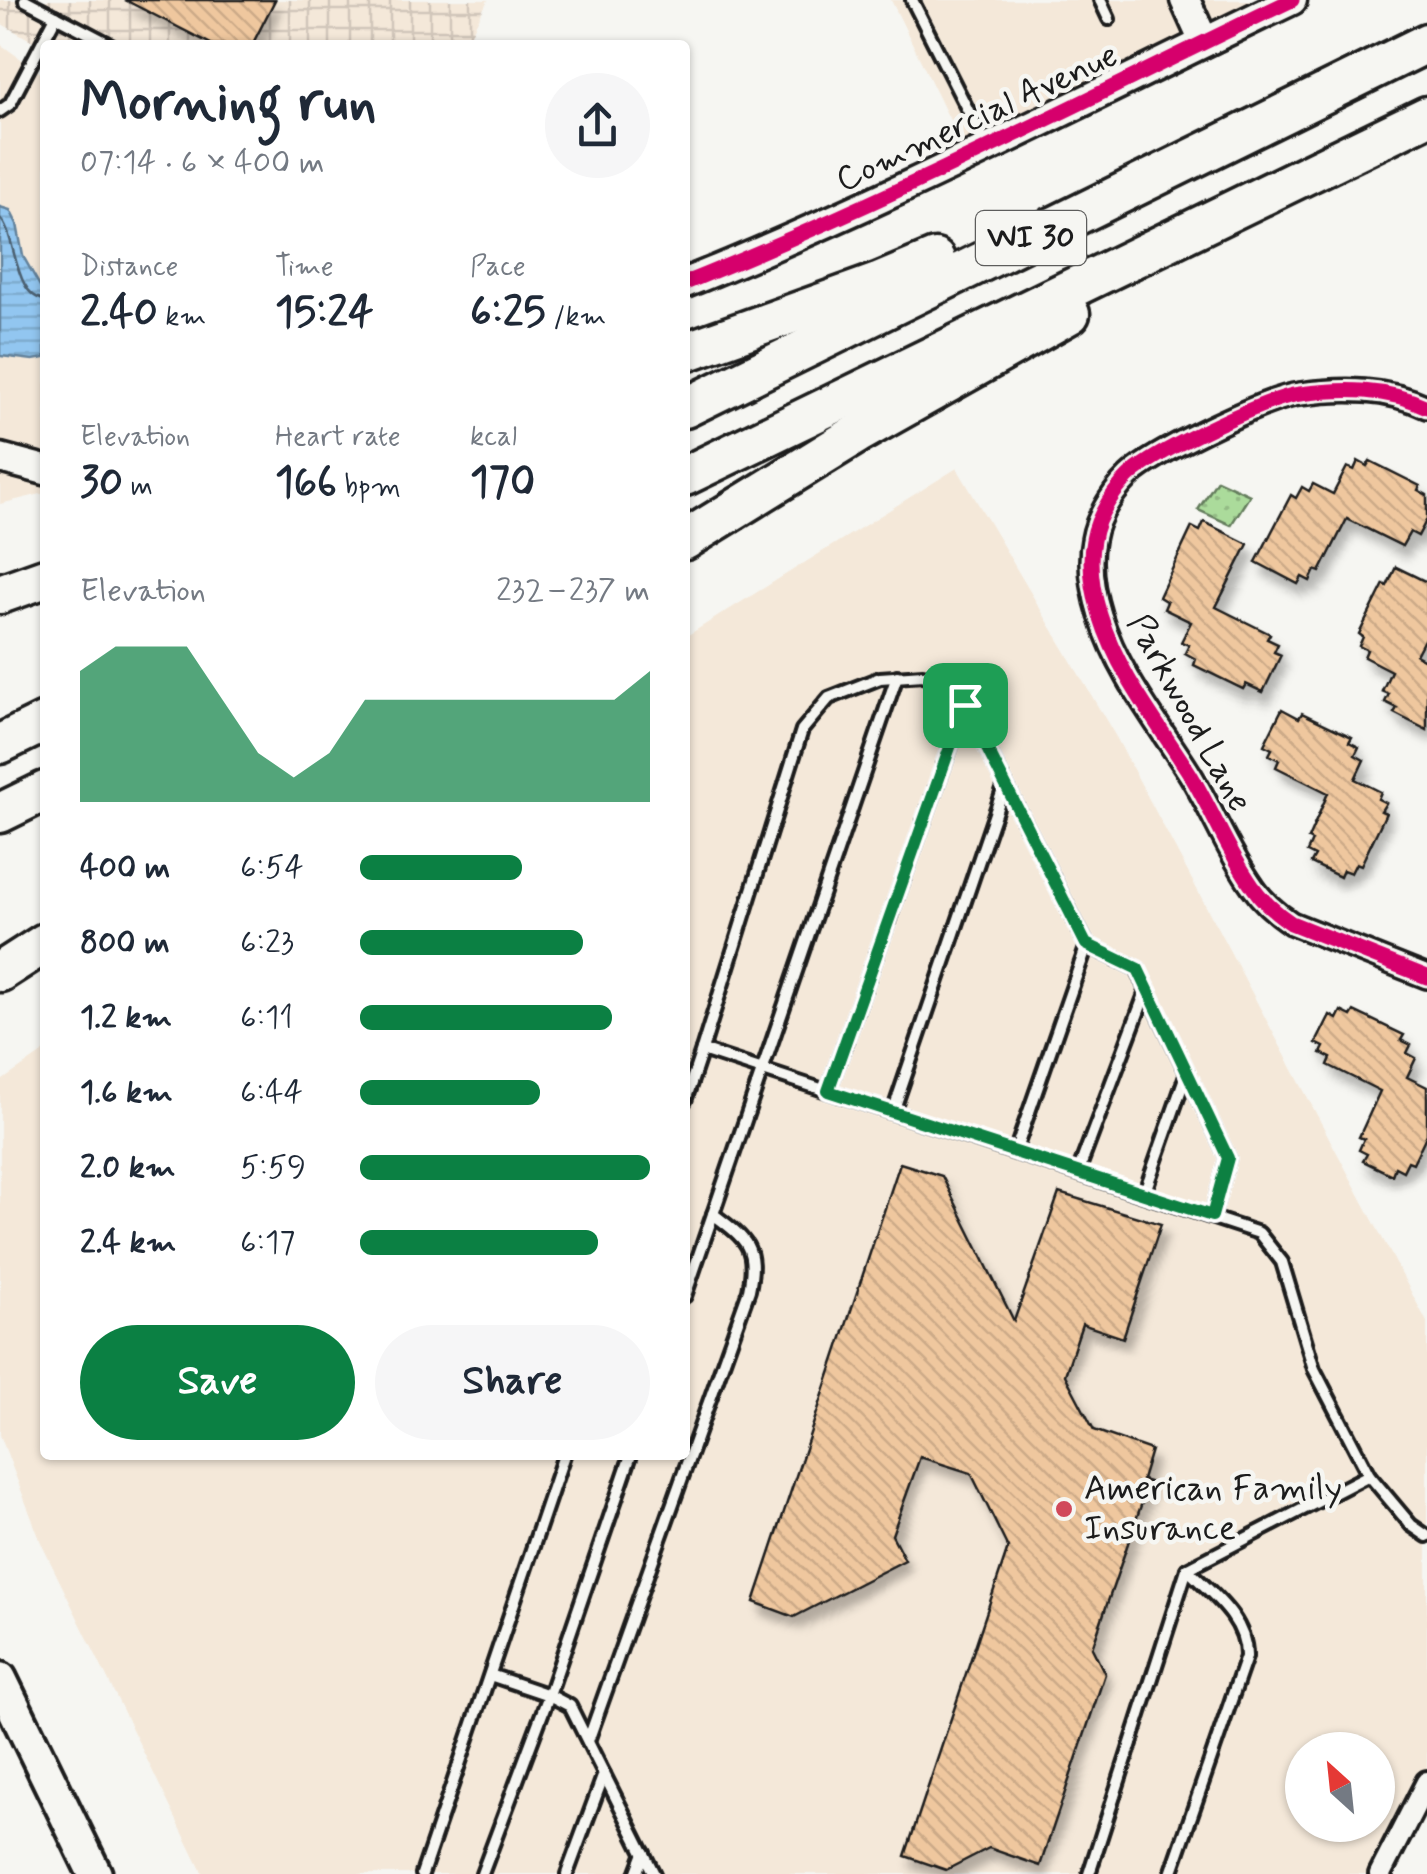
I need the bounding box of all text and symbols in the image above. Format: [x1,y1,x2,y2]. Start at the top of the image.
street label: Commercial Avenue [828,32,1126,204]
text: Morning run [80,68,377,140]
button: share [545,73,650,178]
text: 07:14 · 6 × 400 m [80,142,324,184]
road number: WI 30 [976,211,1086,265]
text: Distance [80,249,178,286]
text: Time [275,249,334,286]
text: Pace [470,249,526,286]
text: 2.40 [80,286,158,341]
text: 15:24 [275,286,373,341]
text: 6:25 [470,286,546,341]
text: km [158,299,206,336]
text: /km [546,299,606,336]
text: Elevation [80,419,190,456]
text: Heart rate [275,419,401,456]
text: kcal [470,419,517,456]
text: 30 [80,456,123,511]
text: 166 [275,456,337,511]
text: 170 [470,456,535,511]
text: m [123,469,153,506]
text: bpm [337,469,401,506]
text: Elevation [80,570,206,612]
text: 232–237 m [496,570,650,612]
street label: Parkwood Lane [1116,606,1262,820]
pin [923,663,1008,748]
icon: arrive [938,678,993,733]
text: 400 m [80,847,170,889]
text: 6:54 [240,847,304,889]
text: 800 m [80,922,170,964]
text: 6:23 [240,922,294,964]
text: 1.2 km [80,997,172,1039]
text: 6:11 [240,997,293,1039]
text: 1.6 km [80,1072,173,1114]
text: 6:44 [240,1072,303,1114]
text: 2.0 km [80,1147,176,1189]
text: 5:59 [240,1147,306,1189]
text: 2.4 km [80,1222,176,1264]
text: 6:17 [240,1222,295,1264]
button: Save [80,1325,355,1440]
button: Share [375,1325,650,1440]
place label: American Family Insurance [1084,1466,1342,1552]
marker: American Family Insurance [1053,1498,1075,1520]
north arrow [1285,1732,1395,1842]
map controls [1285,1732,1395,1842]

